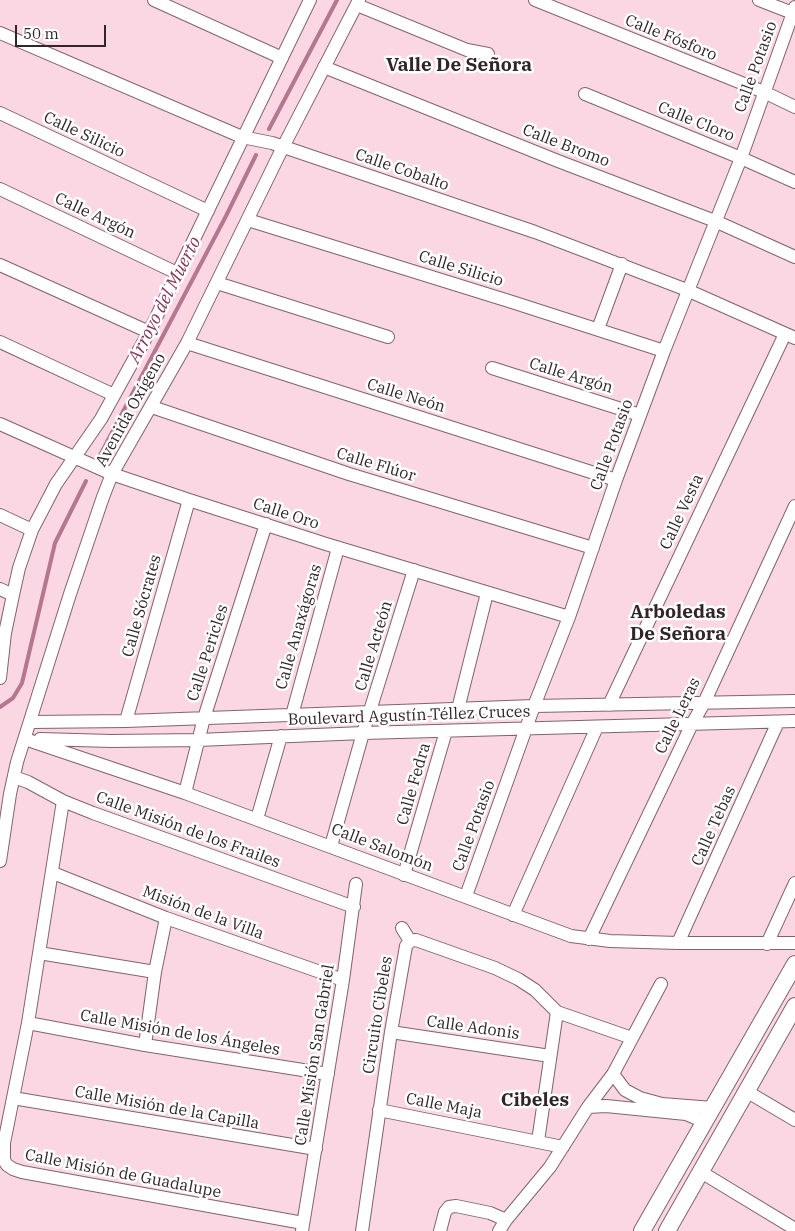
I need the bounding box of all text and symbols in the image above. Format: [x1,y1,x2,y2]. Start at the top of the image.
street label: Calle Fósforo [622,11,720,65]
scale bar [18,15,109,47]
street label: Calle Potasio [731,19,781,115]
text: 50 m [23,24,59,43]
district label: Valle De Señora [386,55,532,77]
street label: Calle Cloro [655,98,737,146]
street label: Calle Silicio [40,108,128,162]
street label: Calle Bromo [520,121,612,171]
street label: Calle Cobalto [353,145,451,195]
street label: Calle Argón [52,189,138,243]
water label: Arroyo del Muerto [124,233,206,367]
street label: Calle Silicio [416,247,506,291]
street label: Avenida Oxígeno [92,350,170,470]
street label: Calle Argón [527,354,615,398]
street label: Calle Neón [364,375,448,417]
street label: Calle Potasio [587,397,637,493]
street label: Calle Flúor [334,444,418,486]
street label: Calle Vesta [656,471,708,553]
street label: Calle Oro [250,494,322,534]
street label: Calle Sócrates [118,553,166,659]
street label: Calle Anaxágoras [272,562,326,692]
street label: Calle Acteón [351,598,397,694]
street label: Calle Pericles [183,602,233,704]
district label: Arboledas De Señora [630,602,726,646]
street label: Calle Leras [651,675,705,757]
street label: Boulevard Agustín Téllez Cruces [287,702,531,730]
street label: Calle Fedra [393,741,435,827]
street label: Calle Potasio [449,778,499,874]
street label: Calle Tebas [688,783,740,869]
street label: Calle Misión de los Frailes [93,788,283,872]
street label: Calle Salomón [328,820,436,876]
street label: Misión de la Villa [140,882,266,944]
street label: Circuito Cibeles [359,955,397,1075]
street label: Calle Misión San Gabriel [291,963,339,1147]
street label: Calle Misión de los Ángeles [79,1006,281,1060]
street label: Calle Adonis [425,1012,521,1044]
street label: Calle Misión de la Capilla [73,1082,261,1134]
street label: Calle Maja [404,1089,484,1123]
district label: Cibeles [501,1090,569,1112]
street label: Calle Misión de Guadalupe [23,1146,223,1202]

